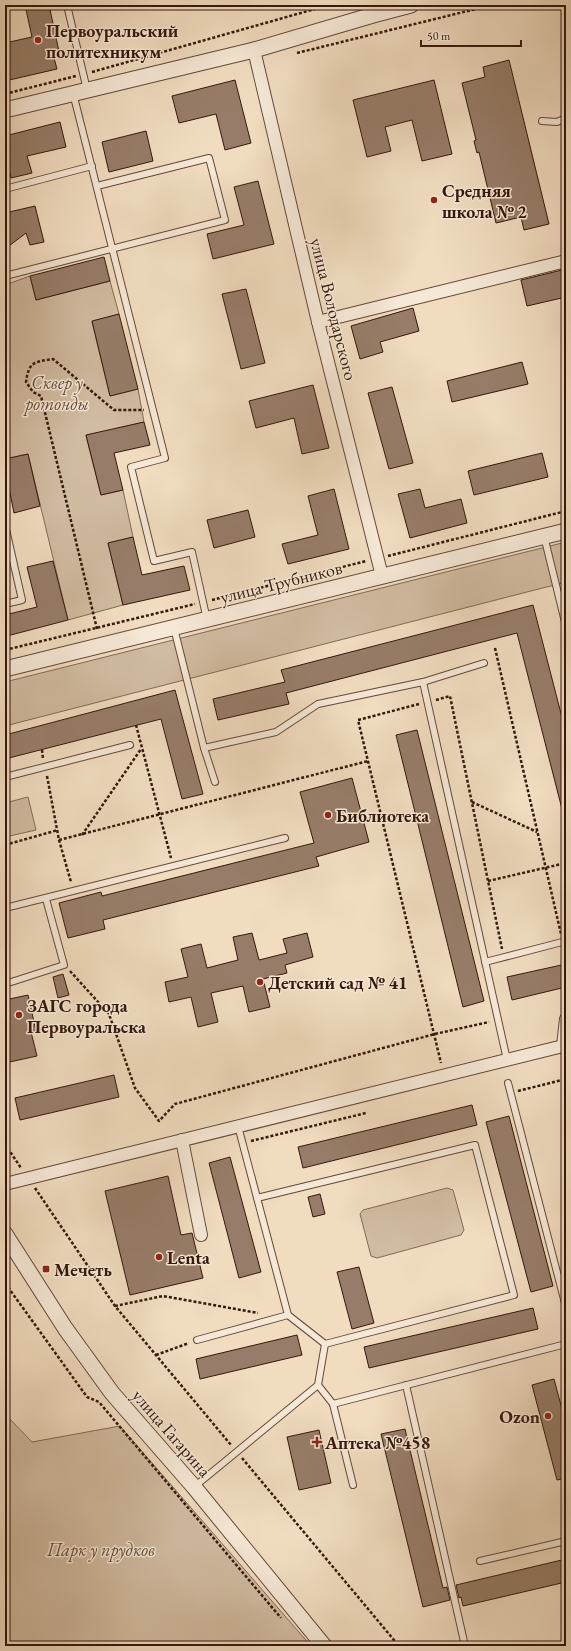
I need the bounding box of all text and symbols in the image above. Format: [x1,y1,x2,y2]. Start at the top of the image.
place label: Первоуральский политехникум [46,19,179,63]
scale bar [421,22,521,48]
text: 50 m [427,28,451,44]
marker: Первоуральский политехникум [33,35,43,45]
place label: Средняя школа № 2 [442,179,527,223]
marker: Средняя школа № 2 [429,195,439,205]
street label: улица Володарского [305,235,363,383]
park label: Сквер у ротонды [22,371,89,416]
street label: улица Трубников [218,556,345,608]
place label: Библиотека [336,804,429,827]
marker: Библиотека [323,810,333,820]
place label: Детский сад № 41 [268,971,408,994]
marker: Детский сад № 41 [255,977,265,987]
place label: ЗАГС города Первоуральска [27,994,146,1038]
marker: ЗАГС города Первоуральска [14,1010,24,1020]
place label: Lenta [167,1246,210,1269]
marker: Lenta [154,1252,164,1262]
place label: Мечеть [54,1258,112,1281]
marker: Мечеть [41,1264,51,1274]
street label: улица Гагарина [128,1384,217,1482]
place label: Ozon [499,1405,540,1428]
marker: Ozon [543,1411,553,1421]
place label: Аптека №458 [324,1431,430,1454]
marker: Аптека №458 [312,1437,322,1447]
park label: Парк у прудков [46,1538,155,1562]

